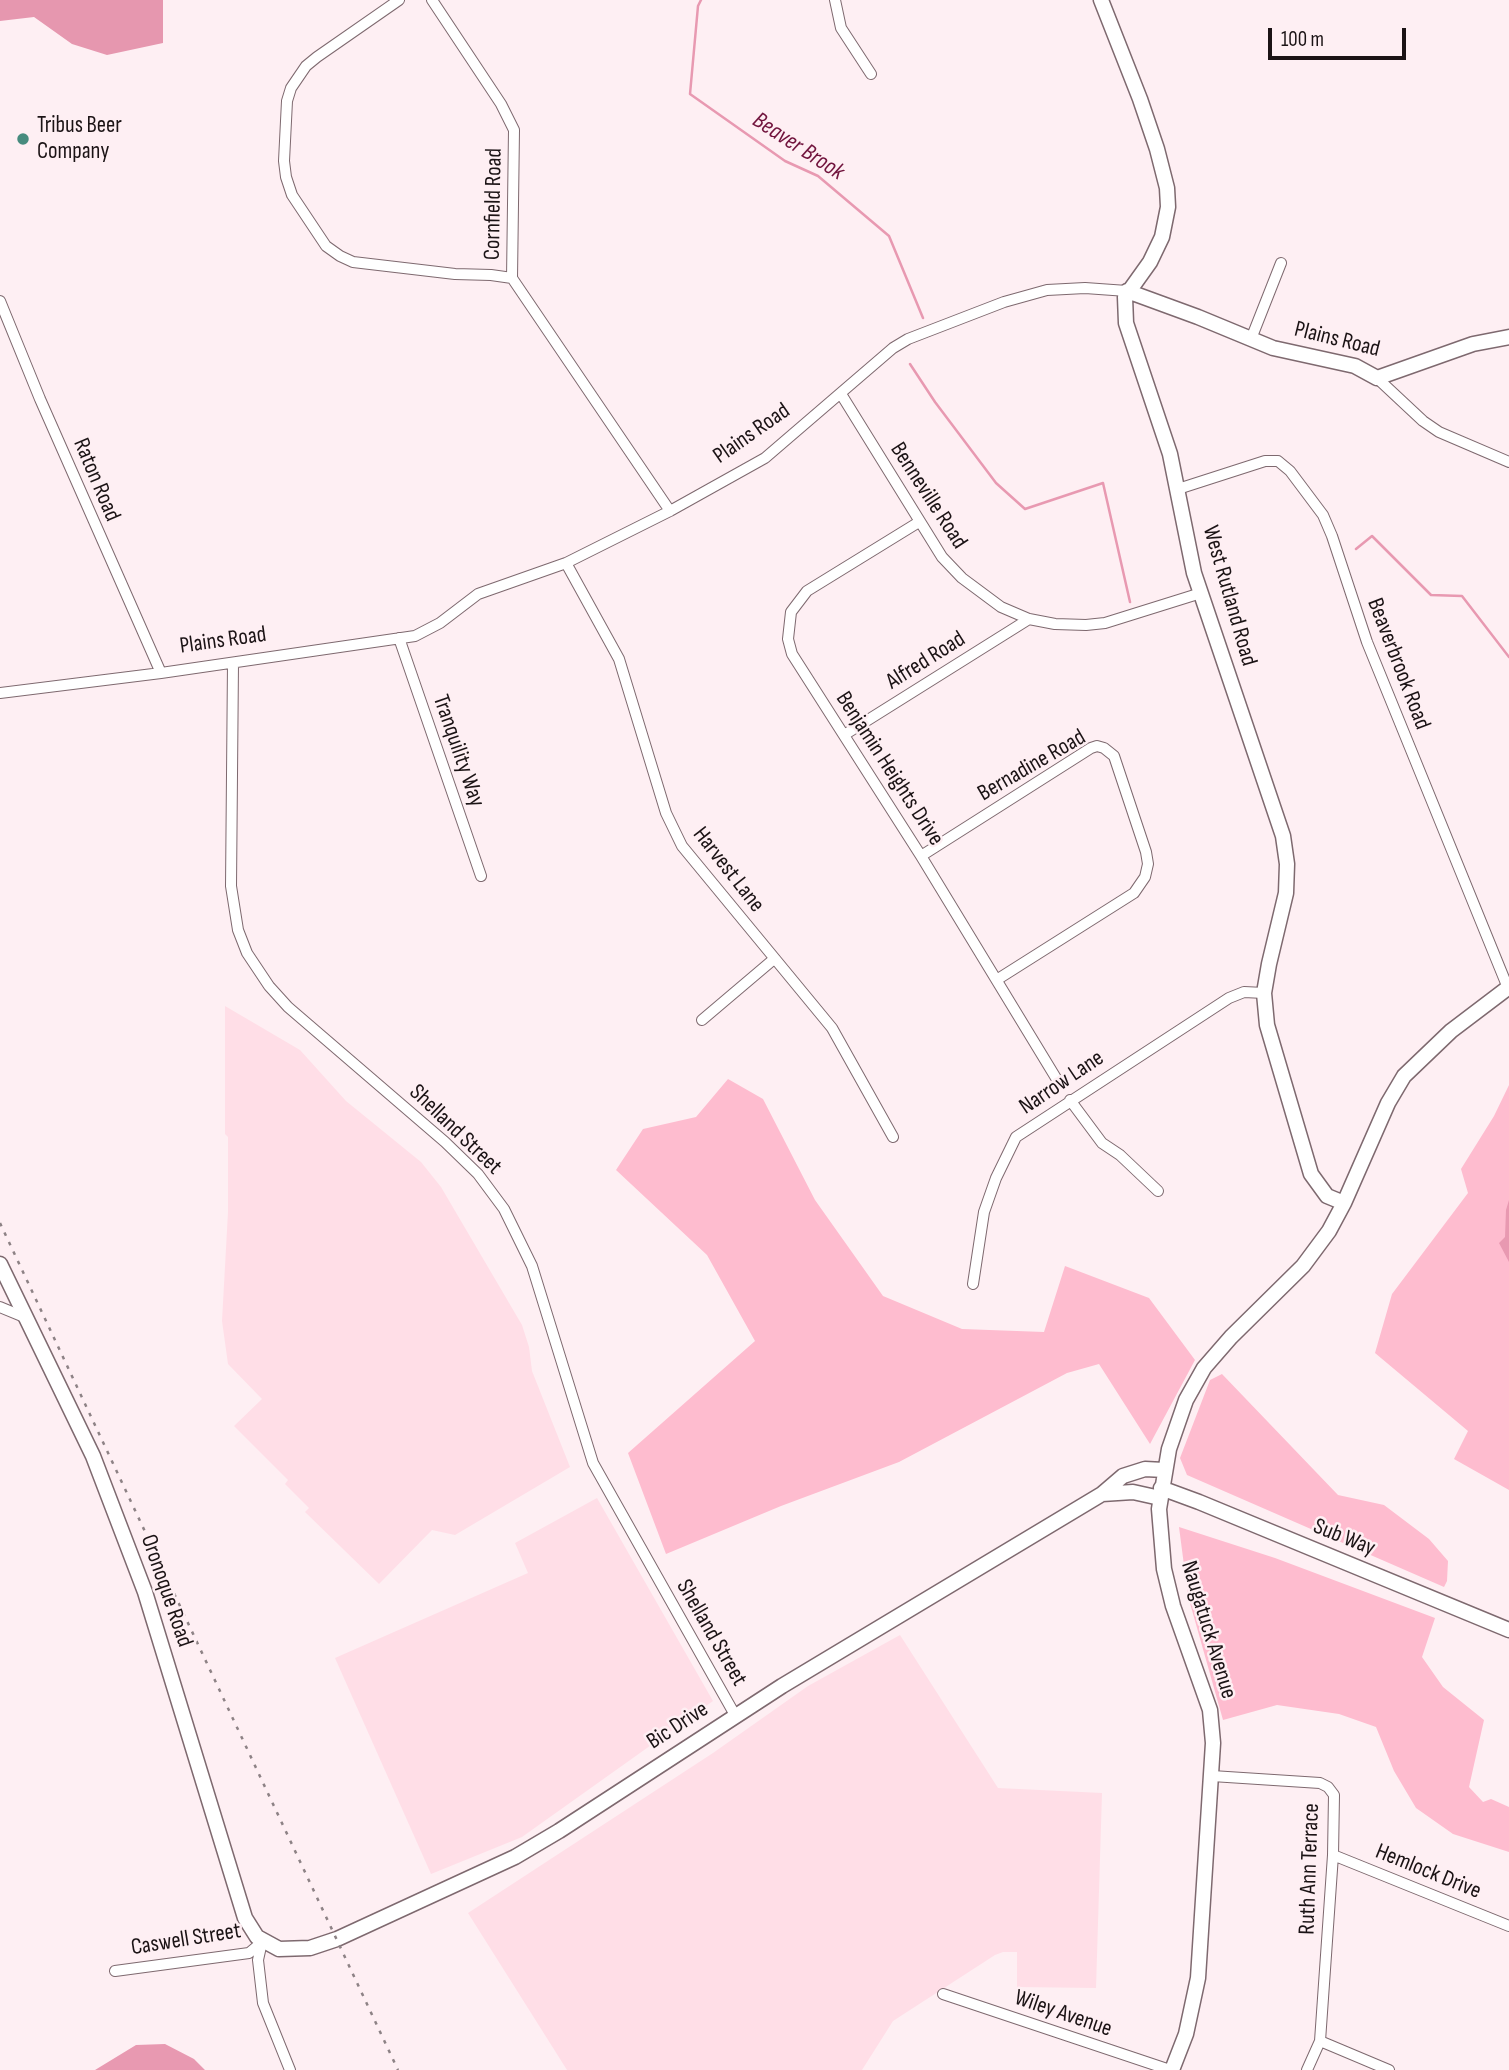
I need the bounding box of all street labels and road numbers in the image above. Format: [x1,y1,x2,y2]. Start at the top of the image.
street label: Cornfield Road [479,148,509,260]
street label: Plains Road [1291,316,1383,364]
street label: Plains Road [708,398,796,470]
street label: Raton Road [66,434,126,526]
street label: Benneville Road [883,438,973,554]
street label: West Rutland Road [1196,523,1262,669]
street label: Beaverbrook Road [1360,594,1436,734]
street label: Plains Road [178,621,268,661]
street label: Alfred Road [881,626,971,696]
street label: Benjamin Heights Drive [829,687,949,851]
street label: Tranquility Way [426,691,490,811]
street label: Bernadine Road [973,724,1091,808]
street label: Harvest Lane [686,822,770,918]
street label: Narrow Lane [1015,1045,1109,1121]
street label: Shelland Street [403,1079,507,1181]
street label: Sub Way [1309,1513,1379,1563]
street label: Oronoque Road [134,1531,198,1651]
street label: Naugatuck Avenue [1174,1558,1242,1702]
street label: Shelland Street [670,1575,752,1691]
street label: Bic Drive [642,1696,714,1756]
street label: Ruth Ann Terrace [1294,1803,1326,1935]
street label: Hemlock Drive [1371,1838,1485,1906]
street label: Caswell Street [129,1918,243,1962]
street label: Wiley Avenue [1011,1984,1115,2044]

